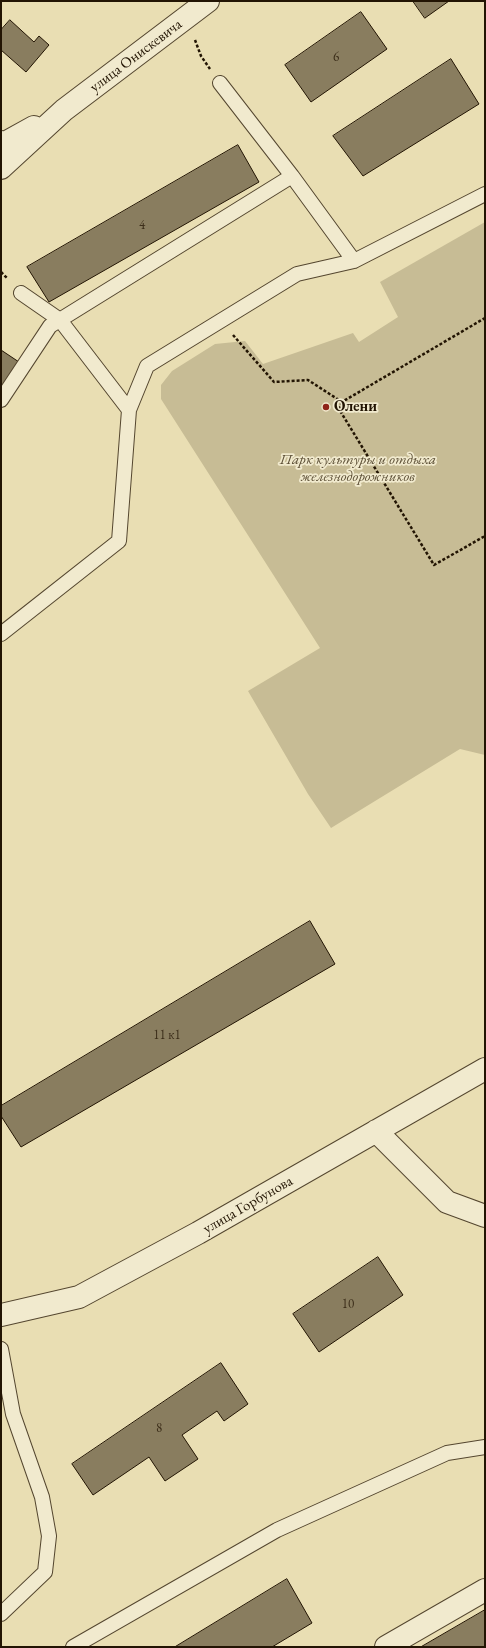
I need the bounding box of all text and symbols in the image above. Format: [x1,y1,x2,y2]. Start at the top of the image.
street label: улица Онискевича [86,15,186,97]
house number: 6 [333,49,339,65]
house number: 4 [139,217,145,233]
place label: Олени [334,398,377,416]
marker: Олени [321,402,331,412]
park label: Парк культуры и отдыха железнодорожников [280,451,436,486]
house number: 11 к1 [153,1027,181,1043]
street label: улица Горбунова [200,1172,296,1238]
house number: 10 [342,1296,354,1312]
house number: 8 [156,1420,162,1436]

